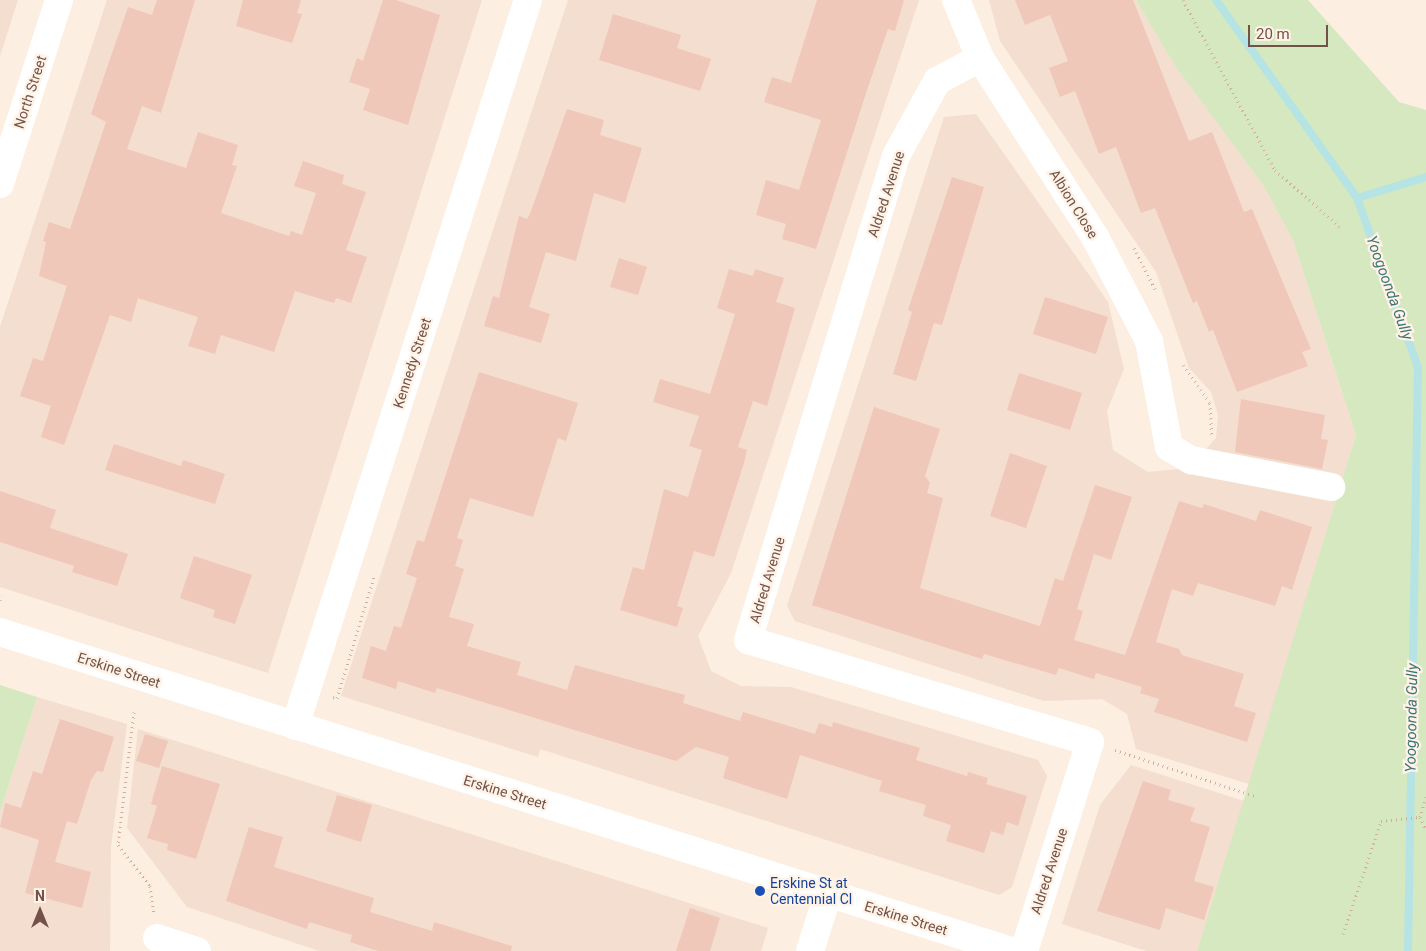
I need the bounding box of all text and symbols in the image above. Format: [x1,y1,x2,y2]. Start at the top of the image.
scale bar [1251,15,1331,47]
text: 20 m [1256,25,1290,43]
street label: North Street [10,53,50,131]
street label: Aldred Avenue [864,149,908,239]
street label: Albion Close [1046,166,1102,242]
water label: Yoogoonda Gully [1362,234,1416,342]
street label: Kennedy Street [390,316,434,410]
street label: Aldred Avenue [746,535,788,625]
street label: Erskine Street [76,649,162,691]
water label: Yoogoonda Gully [1402,663,1422,773]
street label: Erskine Street [461,771,549,813]
street label: Aldred Avenue [1027,826,1071,916]
place label: Erskine St at Centennial Cl [770,875,852,908]
marker: Erskine St at Centennial Cl [754,885,766,897]
north arrow [15,886,65,936]
text: N [35,888,45,904]
street label: Erskine Street [862,897,950,939]

